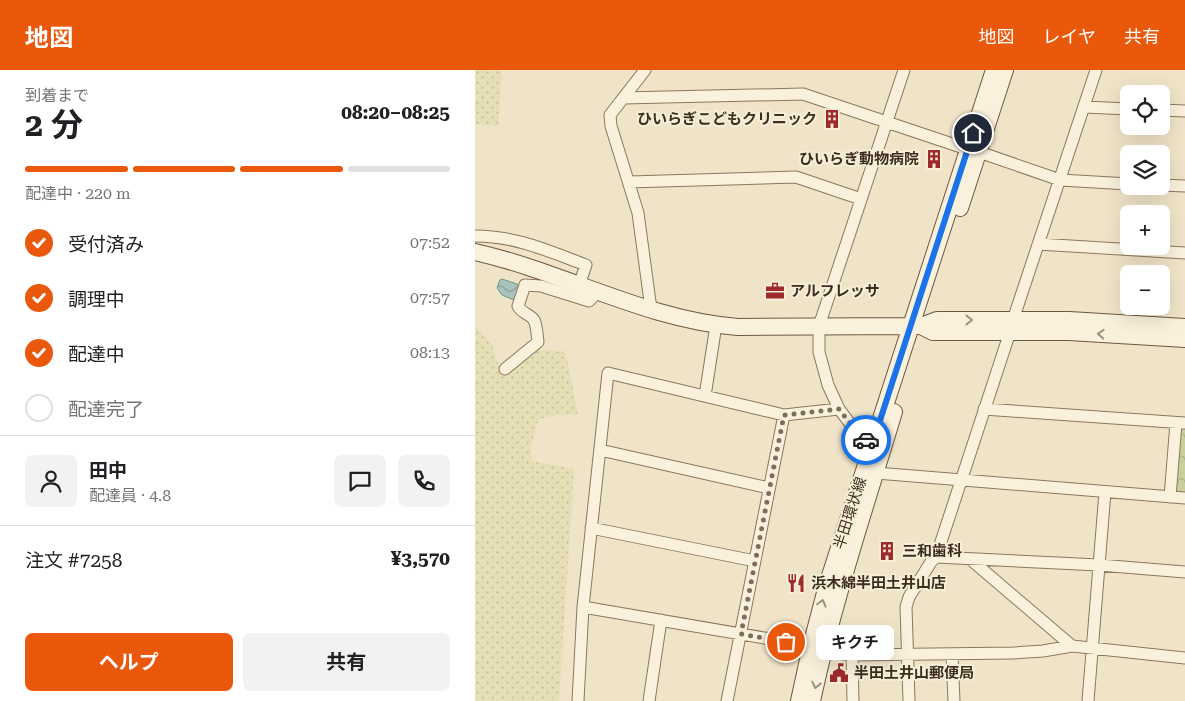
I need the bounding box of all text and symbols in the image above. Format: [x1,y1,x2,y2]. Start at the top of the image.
text: 地図 [25,24,73,52]
text: 地図 [979,26,1015,47]
text: レイヤ [1043,26,1096,47]
text: 共有 [1124,26,1160,47]
map controls [1120,85,1170,315]
button: locate [1120,85,1170,135]
text: 到着まで [25,86,89,105]
text: 08:20–08:25 [341,101,450,124]
text: 2 分 [25,106,83,144]
building icon: ひいらぎこどもクリニック [821,108,843,130]
place label: ひいらぎこどもクリニック [637,110,817,128]
pin [952,112,994,154]
icon: home [959,119,987,147]
button: layers [1120,145,1170,195]
building icon: ひいらぎ動物病院 [923,148,945,170]
place label: ひいらぎ動物病院 [799,150,919,168]
text: 配達中 · 220 m [25,184,131,203]
button: + [1120,205,1170,255]
icon: check [25,229,53,257]
text: 受付済み [68,233,144,256]
text: 07:52 [410,233,450,252]
button: − [1120,265,1170,315]
office icon: アルフレッサ [764,280,786,302]
place label: アルフレッサ [790,282,880,300]
icon: check [25,284,53,312]
text: 調理中 [68,288,125,311]
text: 07:57 [410,288,450,307]
one-way arrow [965,315,973,325]
one-way arrow [1097,328,1105,339]
icon: check [25,339,53,367]
text: 配達中 [68,343,125,366]
text: 08:13 [410,343,450,362]
text: 配達完了 [68,398,144,421]
courier [841,415,891,465]
icon: car [852,426,880,454]
button: person [25,455,77,507]
button: chat [334,455,386,507]
button: phone [398,455,450,507]
text: 田中 [89,459,127,482]
street label: 半田環状線 [830,475,870,551]
text: 配達員 · 4.8 [89,486,171,505]
building icon: 三和歯科 [876,540,898,562]
place label: 三和歯科 [902,542,962,560]
text: ¥3,570 [391,547,450,570]
text: 注文 #7258 [25,549,122,572]
restaurant icon: 浜木綿半田土井山店 [785,572,807,594]
place label: 浜木綿半田土井山店 [811,574,946,592]
one-way arrow [817,599,827,607]
pin [765,621,807,663]
callout: キクチ [816,624,893,660]
icon: bag [772,628,800,656]
button: ヘルプ [25,633,233,691]
button: 共有 [243,633,450,691]
text: キクチ [831,633,879,652]
public building icon: 半田土井山郵便局 [828,662,850,684]
place label: 半田土井山郵便局 [854,664,974,682]
one-way arrow [811,681,822,689]

